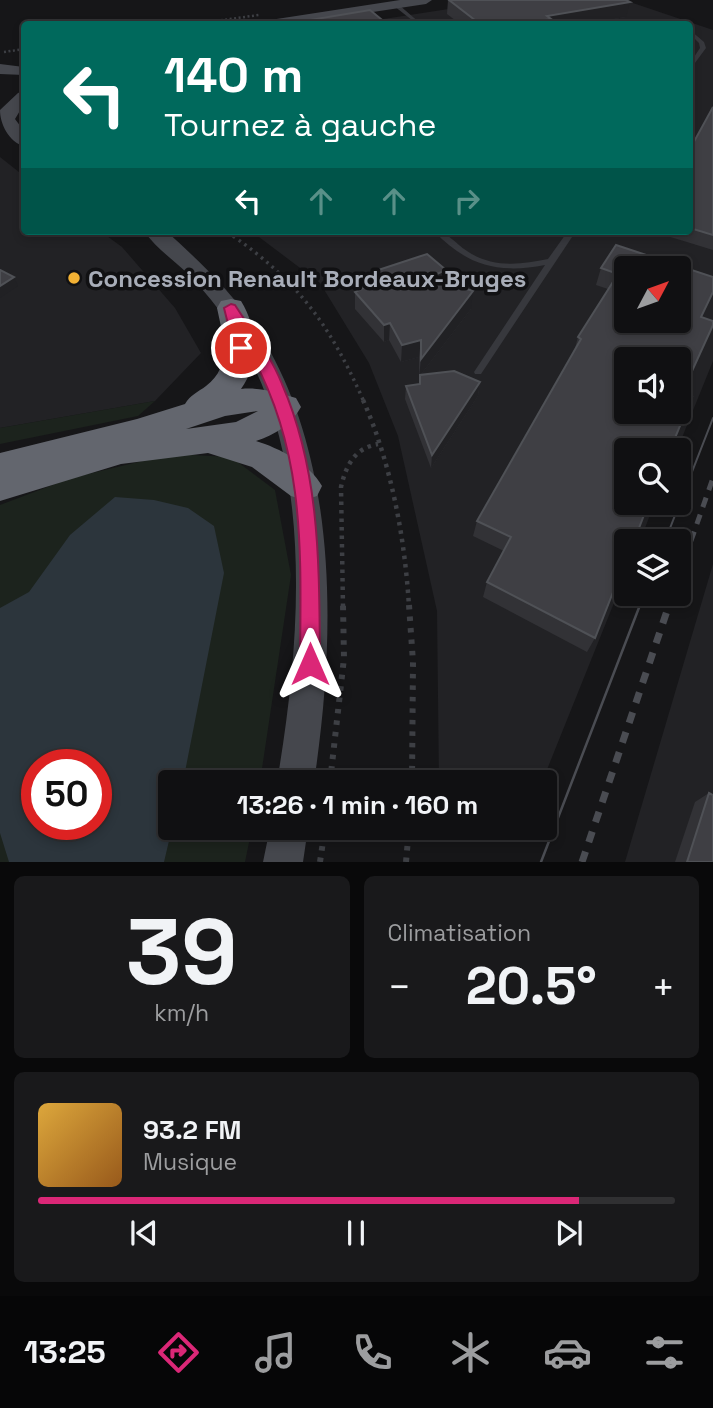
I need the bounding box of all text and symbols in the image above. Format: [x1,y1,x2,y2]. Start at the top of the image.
text: 140 m [164,44,303,106]
icon: left [49,49,140,140]
text: Tournez à gauche [164,105,436,145]
icon: left [229,182,267,220]
icon: ahead [302,182,340,220]
icon: ahead [375,182,413,220]
icon: right [448,182,486,220]
north arrow [614,256,691,332]
map controls [614,256,691,606]
place label: Concession Renault Bordeaux-Bruges [88,263,526,294]
marker: Concession Renault Bordeaux-Bruges [66,270,82,286]
pin [211,318,271,378]
icon: arrive [222,329,260,367]
button: sound [614,347,691,424]
button: search [614,438,691,515]
button: layers [614,529,691,606]
position arrow [273,627,347,701]
speed limit sign: 50 [21,749,112,840]
text: 13:26 · 1 min · 160 m [237,788,478,822]
text: 39 [126,894,238,1011]
text: Climatisation [388,918,531,948]
text: 20.5° [466,953,597,1019]
text: − [388,963,411,1011]
text: + [651,963,675,1011]
text: km/h [154,998,209,1028]
text: 93.2 FM [143,1113,242,1147]
text: Musique [143,1147,237,1177]
icon: previous [125,1214,163,1252]
icon: pause [337,1214,375,1252]
icon: next [550,1214,588,1252]
icon: directions [154,1328,203,1377]
icon: music [251,1328,300,1377]
icon: phone [348,1328,397,1377]
icon: climate [446,1328,495,1377]
icon: car [543,1328,592,1377]
icon: filters [640,1328,689,1377]
text: 13:25 [24,1332,106,1372]

